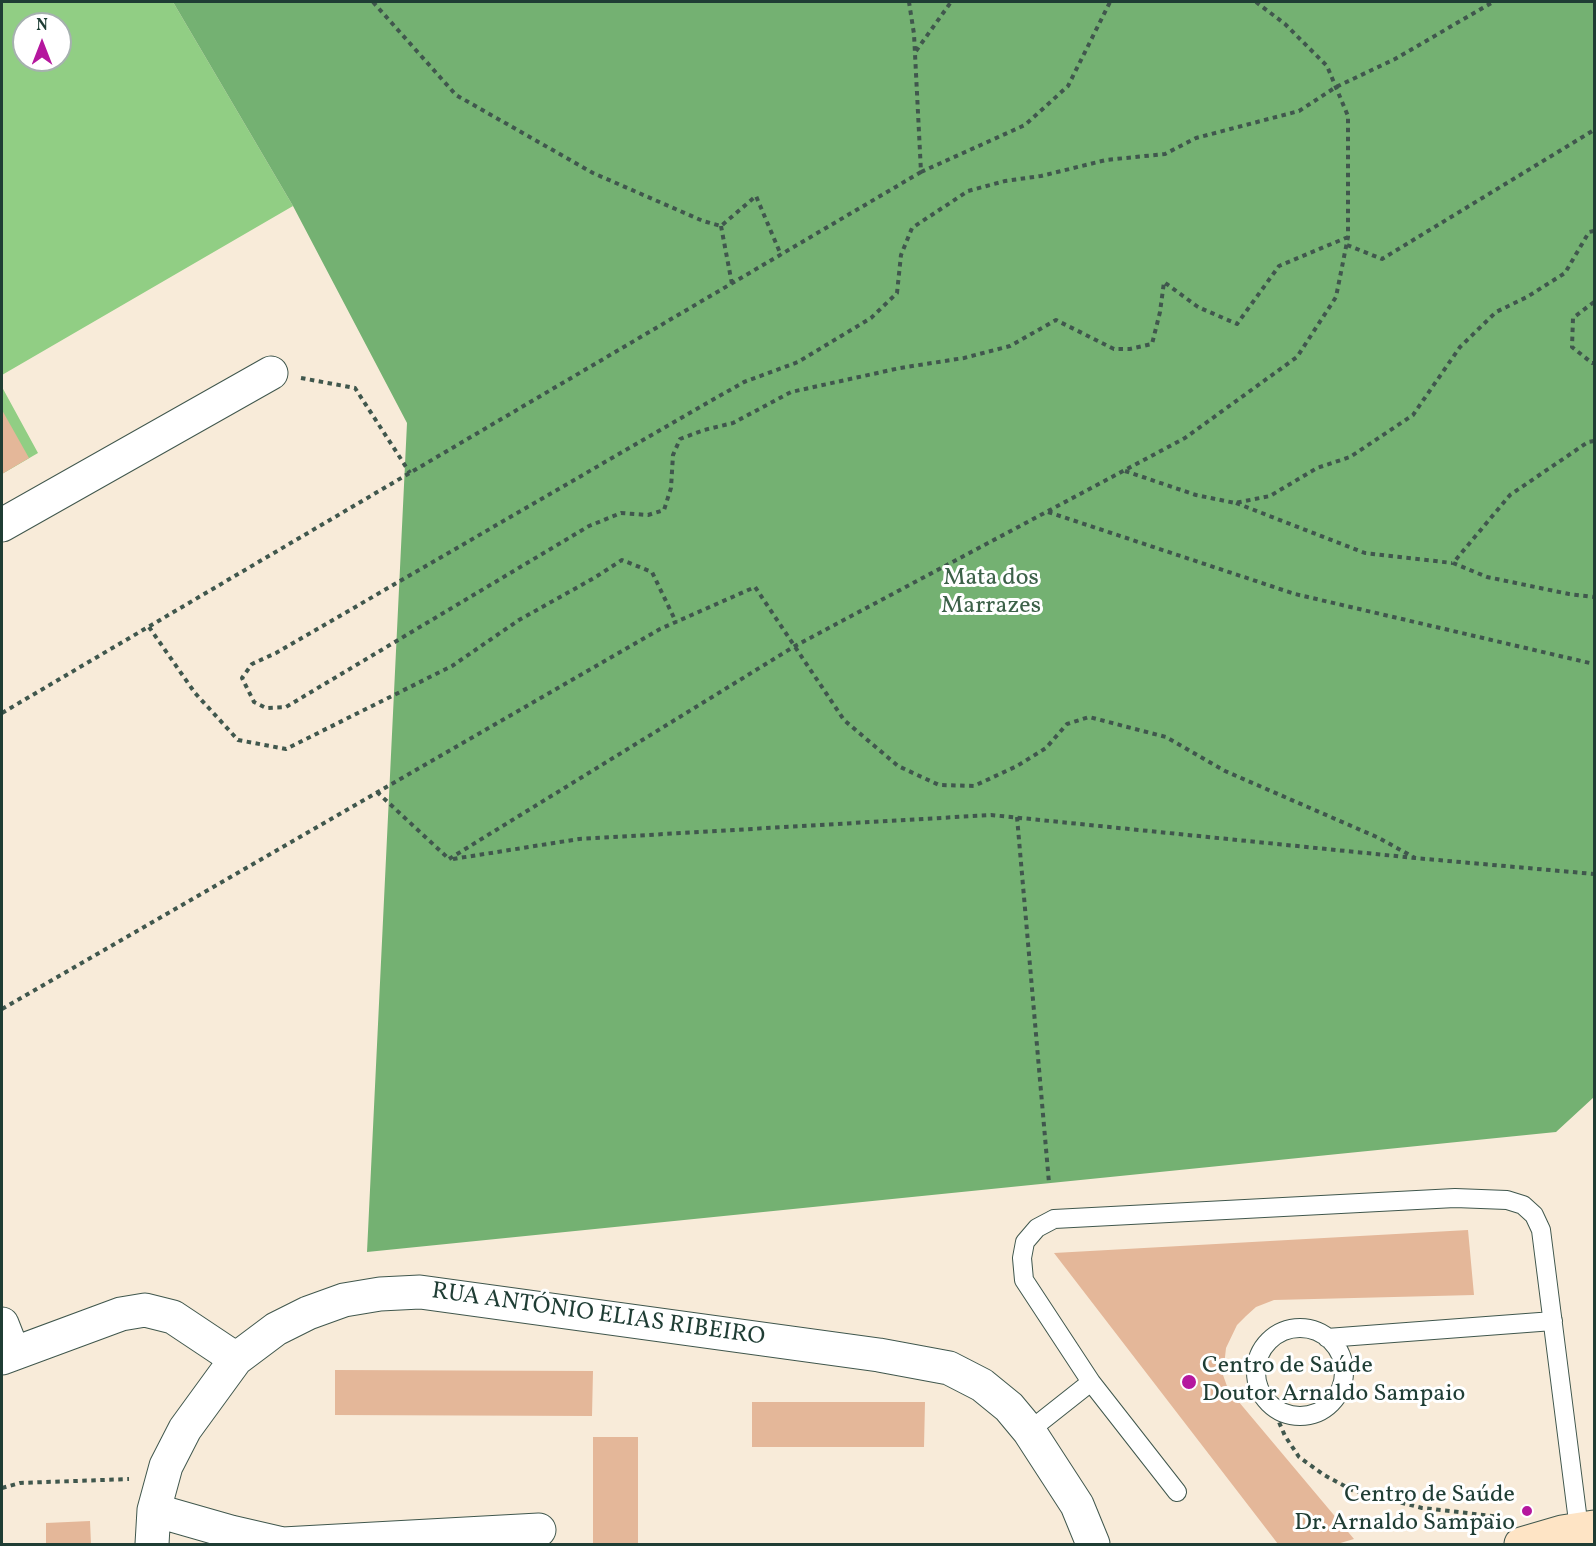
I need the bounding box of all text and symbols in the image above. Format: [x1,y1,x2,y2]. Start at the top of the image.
north arrow [12,12,72,72]
text: N [36,15,48,37]
park label: Mata dos Marrazes [941,566,1041,622]
street label: RUA ANTÓNIO ELIAS RIBEIRO [430,1278,766,1354]
place label: Centro de Saúde Doutor Arnaldo Sampaio [1202,1354,1465,1410]
marker: Centro de Saúde Doutor Arnaldo Sampaio [1180,1373,1198,1391]
place label: Centro de Saúde Dr. Arnaldo Sampaio [1294,1483,1515,1539]
marker: Centro de Saúde Dr. Arnaldo Sampaio [1520,1504,1534,1518]

